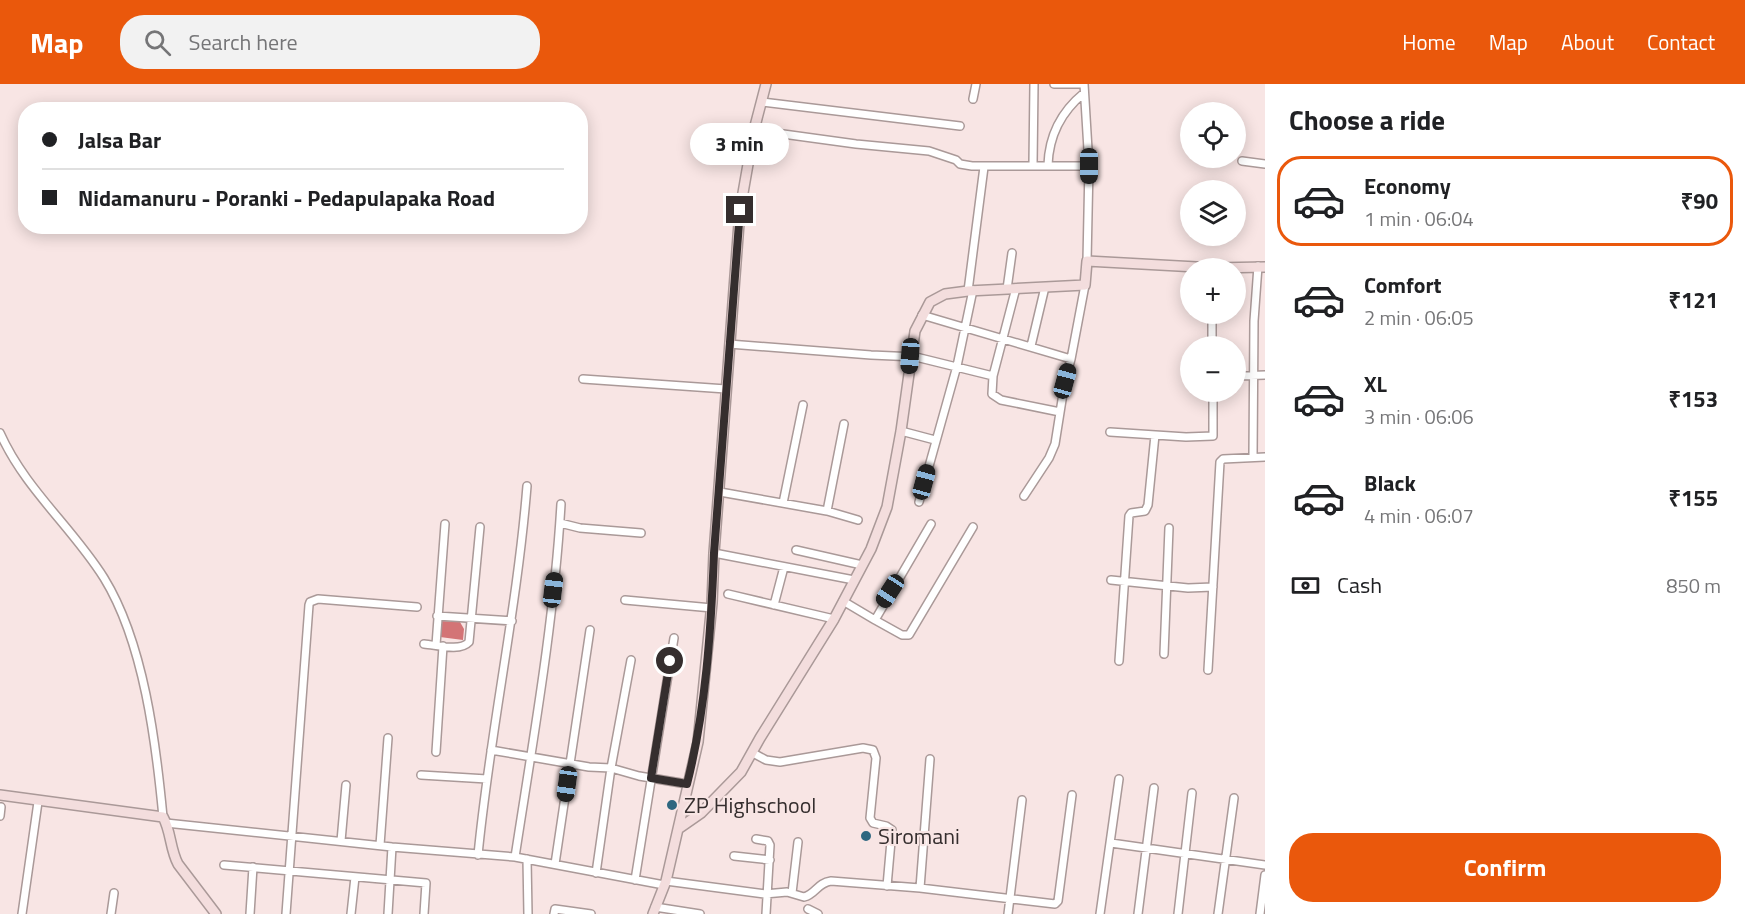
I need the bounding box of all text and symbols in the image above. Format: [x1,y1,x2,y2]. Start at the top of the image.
search box [120,15,540,69]
text: Map [30,21,84,64]
text: Search here [189,25,298,59]
icon: search [141,26,174,59]
text: Home [1402,26,1456,58]
text: Map [1489,26,1528,58]
text: About [1561,26,1614,58]
text: Contact [1647,26,1715,58]
text: Choose a ride [1289,99,1445,140]
map controls [1180,102,1246,402]
button: locate [1180,102,1246,168]
text: Jalsa Bar [78,123,161,157]
callout: 3 min [690,123,789,165]
text: 3 min [715,128,764,159]
car [1080,148,1098,184]
text: Economy [1364,169,1451,203]
icon: car [1292,174,1346,228]
button: layers [1180,180,1246,246]
text: Nidamanuru - Poranki - Pedapulapaka Road [78,181,495,215]
text: ₹90 [1681,184,1718,218]
route end [726,196,753,223]
text: 1 min · 06:04 [1364,203,1474,234]
button: + [1180,258,1246,324]
text: Comfort [1364,268,1442,302]
icon: car [1292,273,1346,327]
text: ₹121 [1668,283,1718,317]
text: 2 min · 06:05 [1364,302,1474,333]
button: − [1180,336,1246,402]
car [900,337,920,375]
car [1052,361,1078,401]
text: XL [1364,367,1387,401]
icon: car [1292,372,1346,426]
text: ₹153 [1668,382,1718,416]
text: 3 min · 06:06 [1364,401,1474,432]
car [911,462,937,502]
text: Black [1364,466,1416,500]
icon: car [1292,471,1346,525]
text: ₹155 [1668,481,1718,515]
text: 4 min · 06:07 [1364,500,1474,531]
text: Cash [1337,568,1382,602]
icon: cash [1289,569,1322,602]
text: 850 m [1666,570,1721,601]
car [542,571,564,609]
car [873,571,907,611]
route start [656,647,683,674]
car [556,765,578,803]
place label: ZP Highschool [684,788,816,822]
marker: ZP Highschool [665,798,679,812]
place label: Siromani [878,819,960,853]
marker: Siromani [859,829,873,843]
button: Confirm [1289,833,1721,902]

